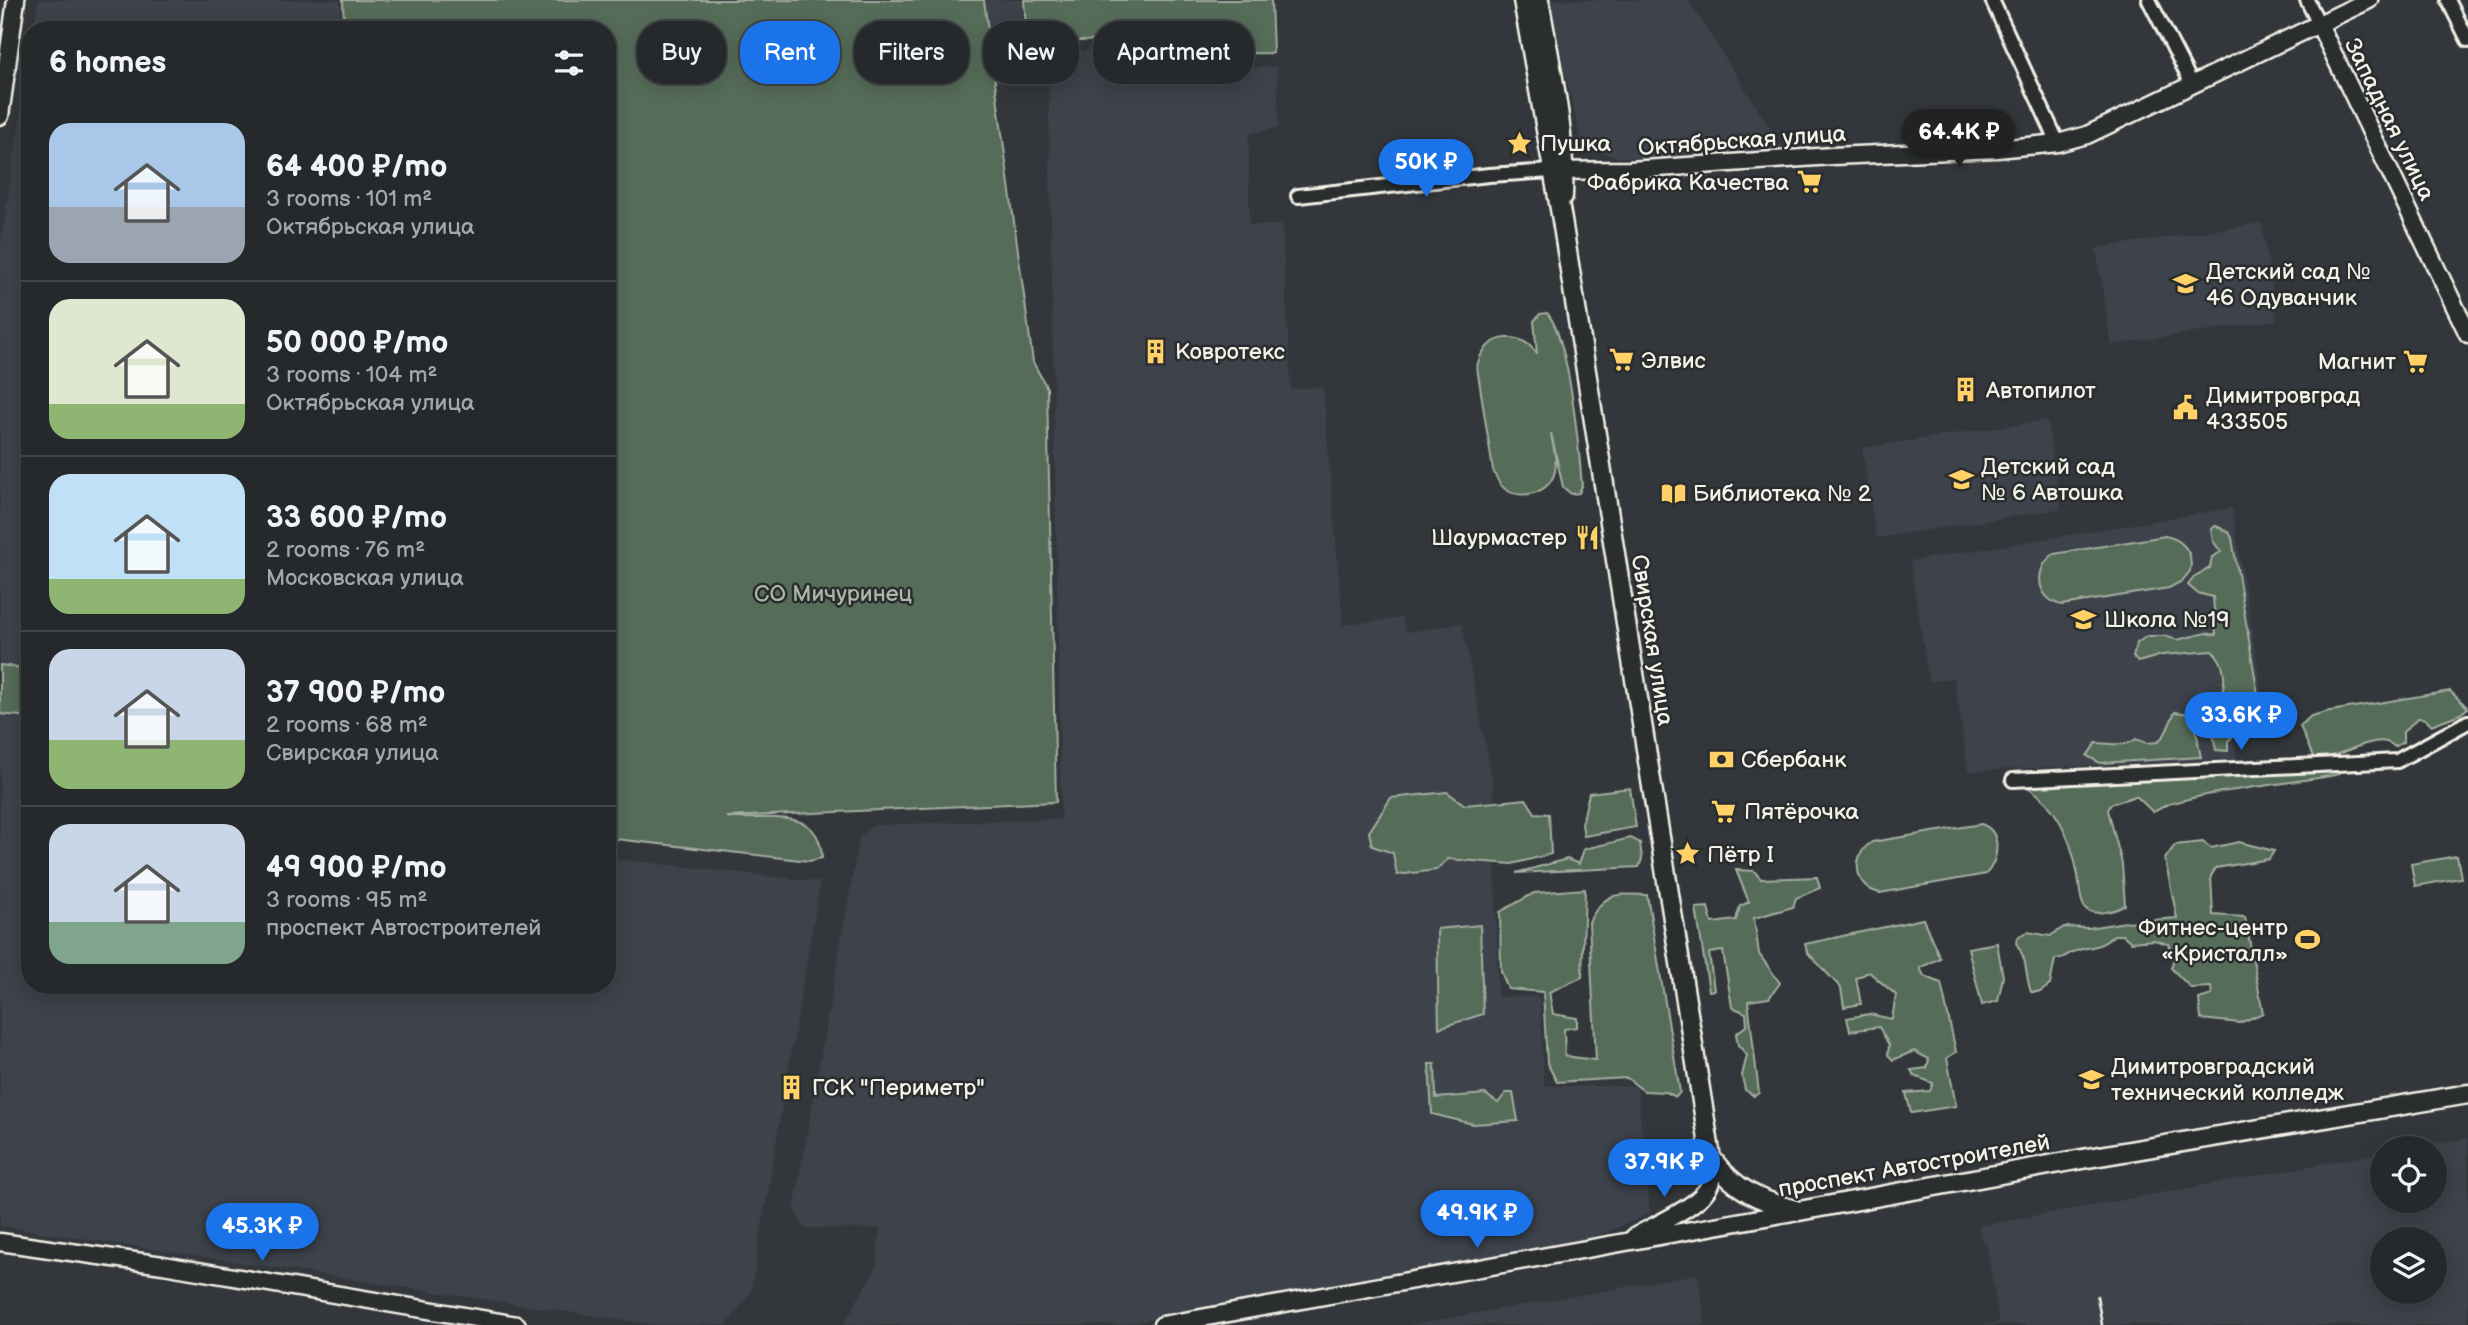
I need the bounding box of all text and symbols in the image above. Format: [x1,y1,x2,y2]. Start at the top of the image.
chip: Buy [637,21,726,84]
chip: Rent [740,21,840,84]
chip: Filters [854,21,969,84]
chip: New [983,21,1079,84]
chip: Apartment [1093,21,1254,84]
street label: Западная улица [2338,34,2441,206]
icon: filters [550,44,588,82]
text: 6 homes [49,45,166,81]
pin: 64.4K ₽ [1894,110,2024,169]
text: 64.4K ₽ [1918,118,2000,146]
street label: Октябрьская улица [1637,120,1847,162]
place icon: Пушка [1506,129,1534,157]
place label: Пушка [1540,130,1611,158]
pin: 50K ₽ [1377,140,1475,199]
text: 50K ₽ [1395,148,1457,176]
text: 64 400 ₽/mo [266,149,447,185]
icon: home [105,151,189,235]
supermarket icon: Фабрика Качества [1795,168,1823,196]
place label: Фабрика Качества [1587,169,1789,197]
text: 3 rooms · 101 m² [266,185,432,213]
text: Октябрьская улица [266,213,475,241]
place label: Детский сад № 46 Одуванчик [2206,258,2371,312]
school or university icon: Детский сад № 46 Одуванчик [2172,270,2200,298]
text: 50 000 ₽/mo [266,325,448,361]
icon: home [105,327,189,411]
building icon: Ковротекс [1141,337,1169,365]
place label: Ковротекс [1175,338,1285,366]
supermarket icon: Элвис [1607,346,1635,374]
place label: Элвис [1641,347,1706,375]
supermarket icon: Магнит [2402,347,2430,375]
place label: Магнит [2318,348,2396,376]
text: 3 rooms · 104 m² [266,361,437,389]
building icon: Автопилот [1952,376,1980,404]
place label: Автопилот [1985,377,2096,405]
place label: Димитровград 433505 [2206,382,2360,436]
text: Октябрьская улица [266,389,475,417]
public building icon: Димитровград 433505 [2172,394,2200,422]
place label: Детский сад № 6 Автошка [1981,453,2124,507]
school or university icon: Детский сад № 6 Автошка [1947,465,1975,493]
library icon: Библиотека № 2 [1659,479,1687,507]
place label: Библиотека № 2 [1693,480,1872,508]
text: 33 600 ₽/mo [266,500,447,536]
icon: home [105,502,189,586]
restaurant icon: Шаурмастер [1573,523,1601,551]
place label: Шаурмастер [1431,524,1567,552]
text: 2 rooms · 76 m² [266,536,425,564]
street label: Свирская улица [1625,553,1679,728]
text: Московская улица [266,564,464,592]
park label: СО Мичуринец [754,580,912,608]
school or university icon: Школа №19 [2070,605,2098,633]
place label: Школа №19 [2104,606,2230,634]
text: 37 900 ₽/mo [266,675,445,711]
icon: home [105,677,189,761]
pin: 33.6K ₽ [2176,692,2306,752]
text: 33.6K ₽ [2200,701,2282,729]
text: 2 rooms · 68 m² [266,711,428,739]
text: Свирская улица [266,739,439,767]
bank icon: Сбербанк [1707,745,1735,773]
place label: Сбербанк [1741,746,1847,774]
supermarket icon: Пятёрочка [1710,797,1738,825]
place label: Пятёрочка [1744,798,1860,826]
place icon: Пётр I [1673,840,1701,868]
place label: Пётр I [1707,841,1774,869]
text: 49 900 ₽/mo [266,850,447,886]
icon: home [105,852,189,936]
text: 3 rooms · 95 m² [266,886,427,914]
text: проспект Автостроителей [266,914,541,942]
place label: Фитнес-центр «Кристалл» [2138,914,2288,968]
sports icon: Фитнес-центр «Кристалл» [2294,926,2322,954]
place label: Димитровградский технический колледж [2111,1053,2344,1107]
school or university icon: Димитровградский технический колледж [2077,1065,2105,1093]
building icon: ГСК "Периметр" [778,1073,806,1101]
place label: ГСК "Периметр" [812,1074,985,1102]
street label: проспект Автостроителей [1776,1128,2052,1204]
map controls [2370,1136,2447,1304]
button: locate [2370,1136,2447,1213]
pin: 37.9K ₽ [1599,1140,1729,1199]
text: 37.9K ₽ [1624,1148,1704,1176]
pin: 49.9K ₽ [1412,1190,1542,1250]
text: 49.9K ₽ [1437,1199,1517,1227]
pin: 45.3K ₽ [197,1204,327,1263]
text: 45.3K ₽ [222,1212,302,1240]
button: layers [2370,1227,2447,1304]

